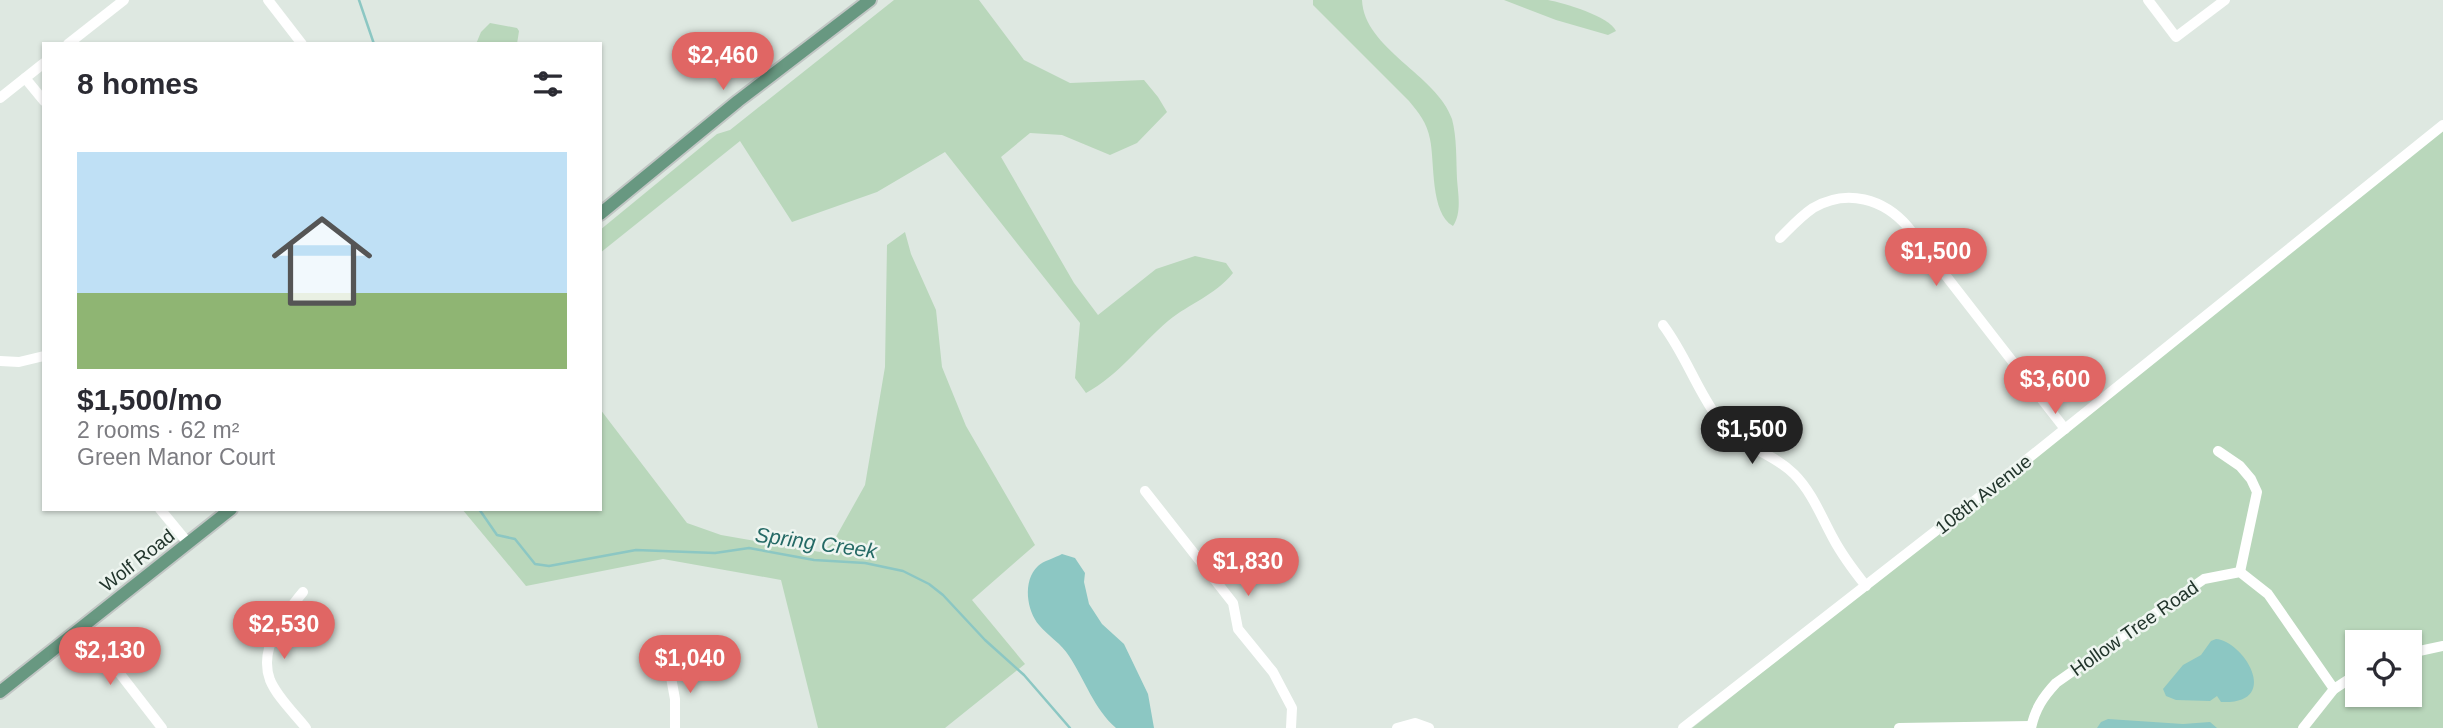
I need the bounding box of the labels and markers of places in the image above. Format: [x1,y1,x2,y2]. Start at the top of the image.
pin: $2,460 [666,32,780,92]
pin: $1,500 [1879,229,1993,288]
pin: $3,600 [1998,356,2112,416]
pin: $1,500 [1695,406,1809,466]
pin: $1,830 [1191,538,1305,598]
pin: $2,530 [227,602,341,661]
pin: $2,130 [53,628,167,687]
pin: $1,040 [633,636,747,695]

